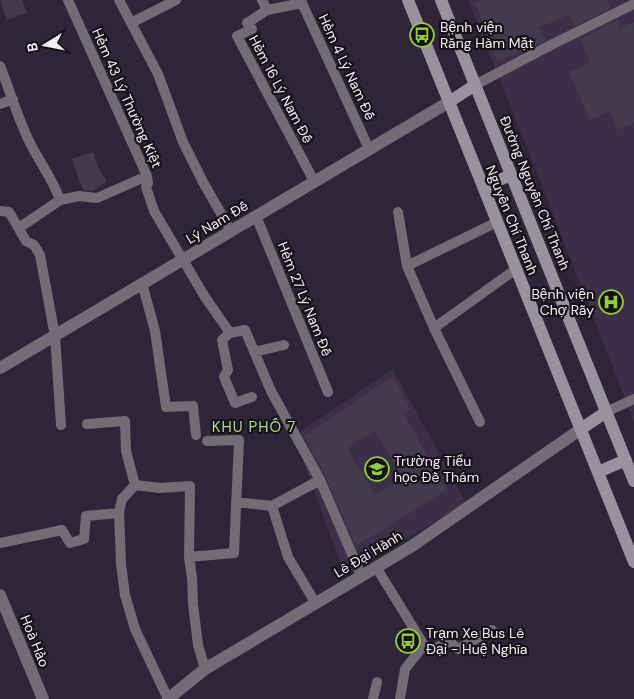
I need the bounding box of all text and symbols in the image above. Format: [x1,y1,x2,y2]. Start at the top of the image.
street label: Hẻm 4 Lý Nam Đế [315,11,380,123]
place label: Bệnh viện Răng Hàm Mặt [440,18,534,52]
north arrow [20,20,70,70]
bus stop icon: Bệnh viện Răng Hàm Mặt [409,22,435,48]
street label: Hẻm 43 Lý Thường Kiệt [88,25,166,171]
street label: Hẻm 16 Lý Nam Đế [245,32,317,146]
text: B [23,41,42,53]
street label: Đường Nguyễn Chí Thanh [496,113,574,273]
street label: Nguyễn Chí Thanh [482,163,542,277]
street label: Lý Nam Đế [183,196,251,248]
street label: Hẻm 27 Lý Nam Đế [274,239,336,359]
place label: Bệnh viện Chợ Rẫy [531,285,594,319]
hospital icon: Bệnh viện Chợ Rẫy [598,289,624,315]
district label: KHU PHỐ 7 [212,417,296,437]
place label: Trường Tiểu học Đề Thám [394,452,479,486]
school or university icon: Trường Tiểu học Đề Thám [364,456,390,482]
street label: Lê Đại Hành [330,527,406,581]
street label: Hoà Hảo [16,612,54,670]
place label: Trạm Xe Bus Lê Đại - Huệ Nghĩa [426,624,527,658]
bus stop icon: Trạm Xe Bus Lê Đại - Huệ Nghĩa [395,628,421,654]

